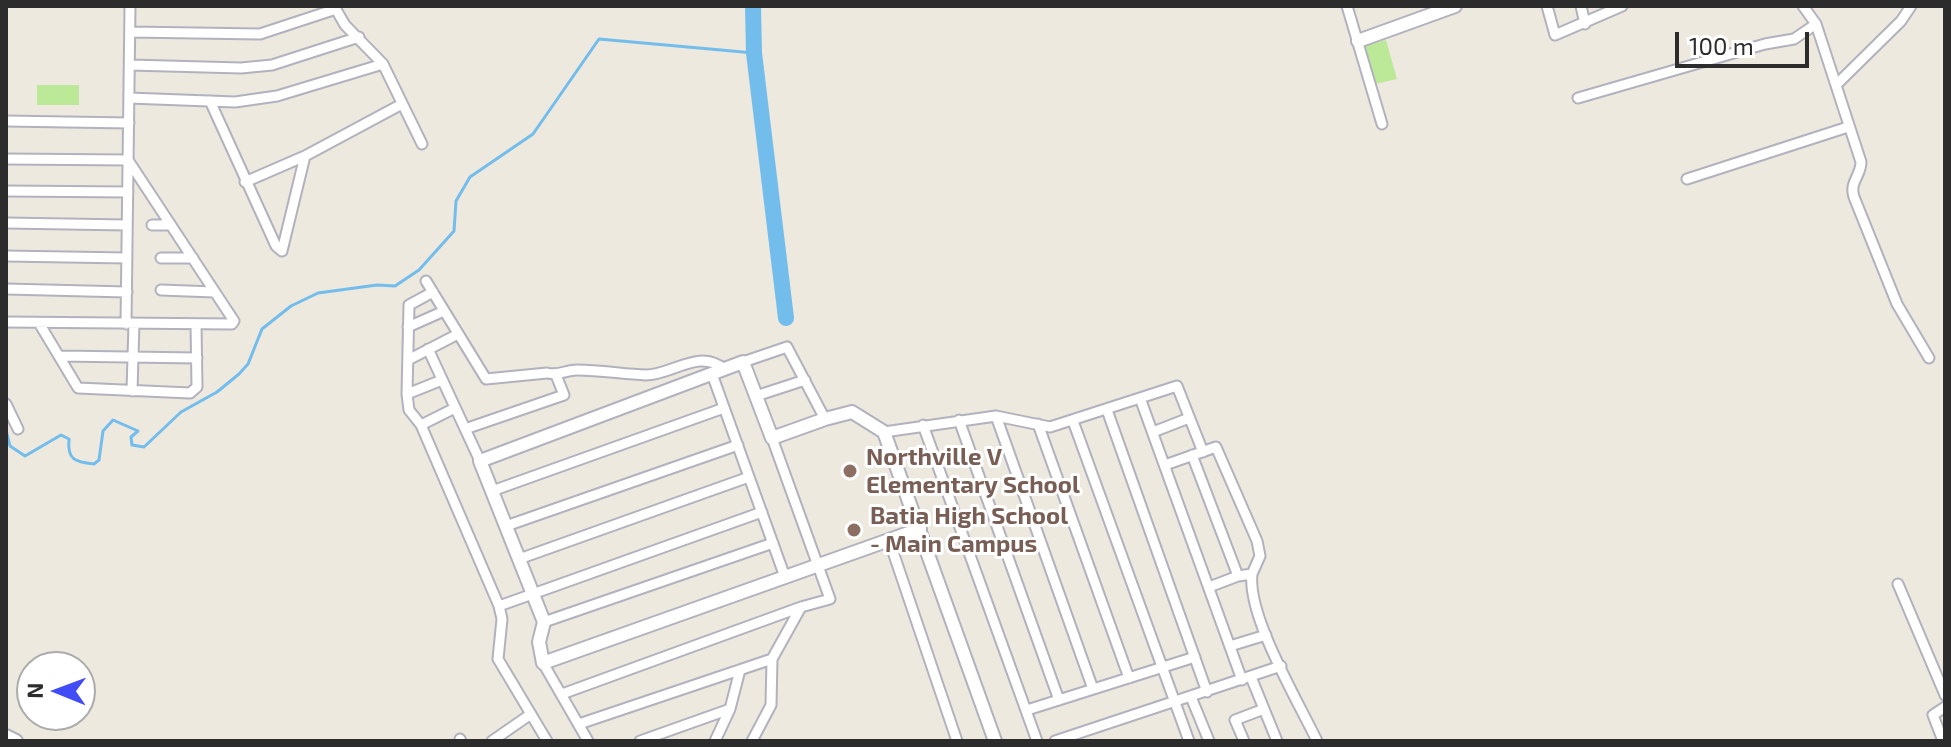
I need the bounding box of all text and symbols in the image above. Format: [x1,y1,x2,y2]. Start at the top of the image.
scale bar [1679,16,1813,66]
text: 100 m [1689,31,1754,60]
place label: Northville V Elementary School [866,443,1080,499]
marker: Northville V Elementary School [841,462,859,480]
place label: Batia High School - Main Campus [870,502,1068,558]
marker: Batia High School - Main Campus [845,521,863,539]
north arrow [16,651,96,731]
text: N [21,682,47,699]

